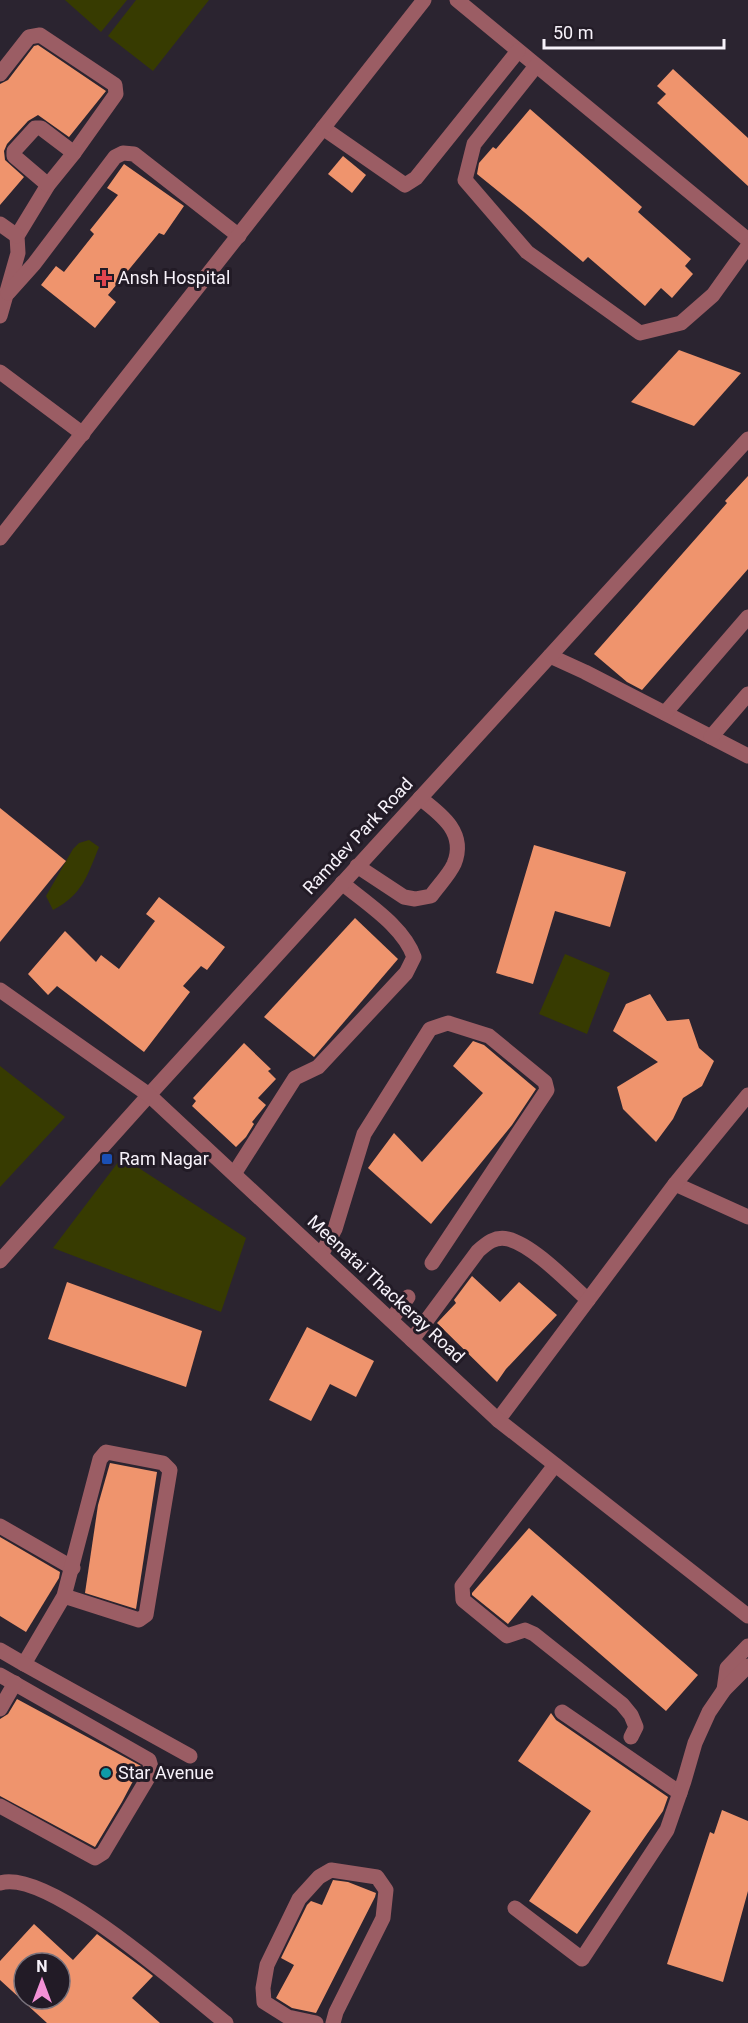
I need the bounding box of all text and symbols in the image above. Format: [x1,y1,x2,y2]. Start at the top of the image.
scale bar [544,12,724,50]
text: 50 m [553,22,593,43]
place label: Ansh Hospital [118,267,230,288]
marker: Ansh Hospital [95,269,113,287]
street label: Ramdev Park Road [298,773,417,898]
place label: Ram Nagar [119,1148,209,1169]
marker: Ram Nagar [100,1152,114,1166]
street label: Meenatai Thackeray Road [304,1210,469,1367]
place label: Star Avenue [118,1762,214,1783]
marker: Star Avenue [99,1766,113,1780]
north arrow [12,1951,72,2011]
text: N [36,1957,48,1976]

